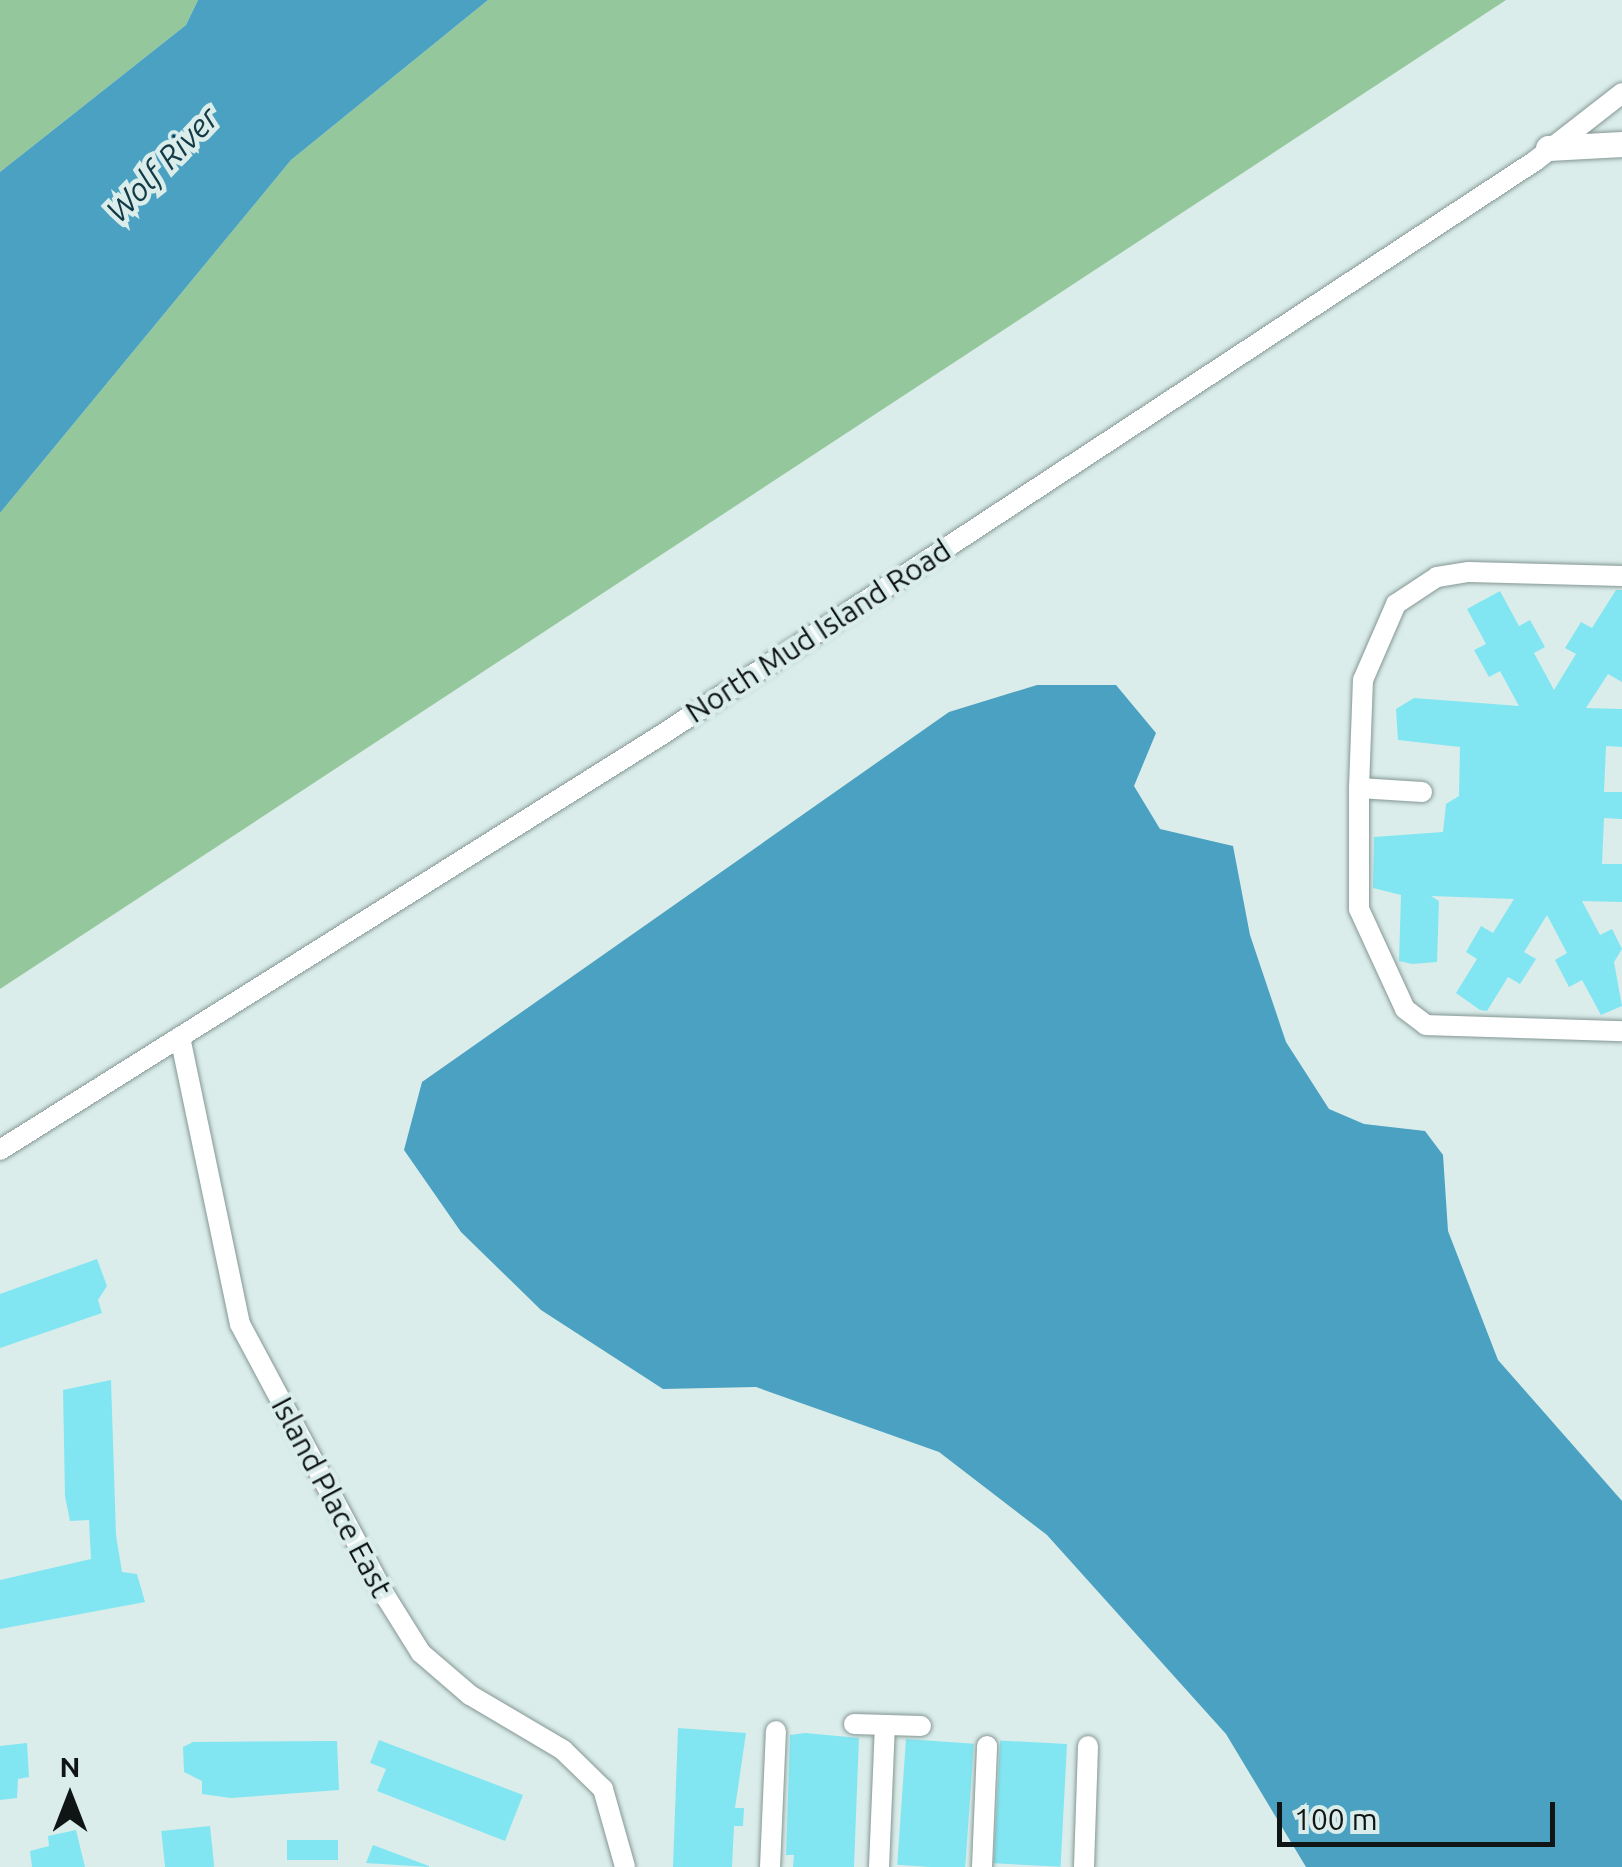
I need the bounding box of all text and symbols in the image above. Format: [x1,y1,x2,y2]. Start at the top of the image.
water label: Wolf River [98,99,226,229]
street label: North Mud Island Road [679,532,957,730]
street label: Island Place East [264,1391,400,1603]
north arrow [20,1747,120,1847]
text: N [60,1751,80,1782]
scale bar [1282,1782,1560,1844]
text: 100 m [1294,1802,1378,1836]

